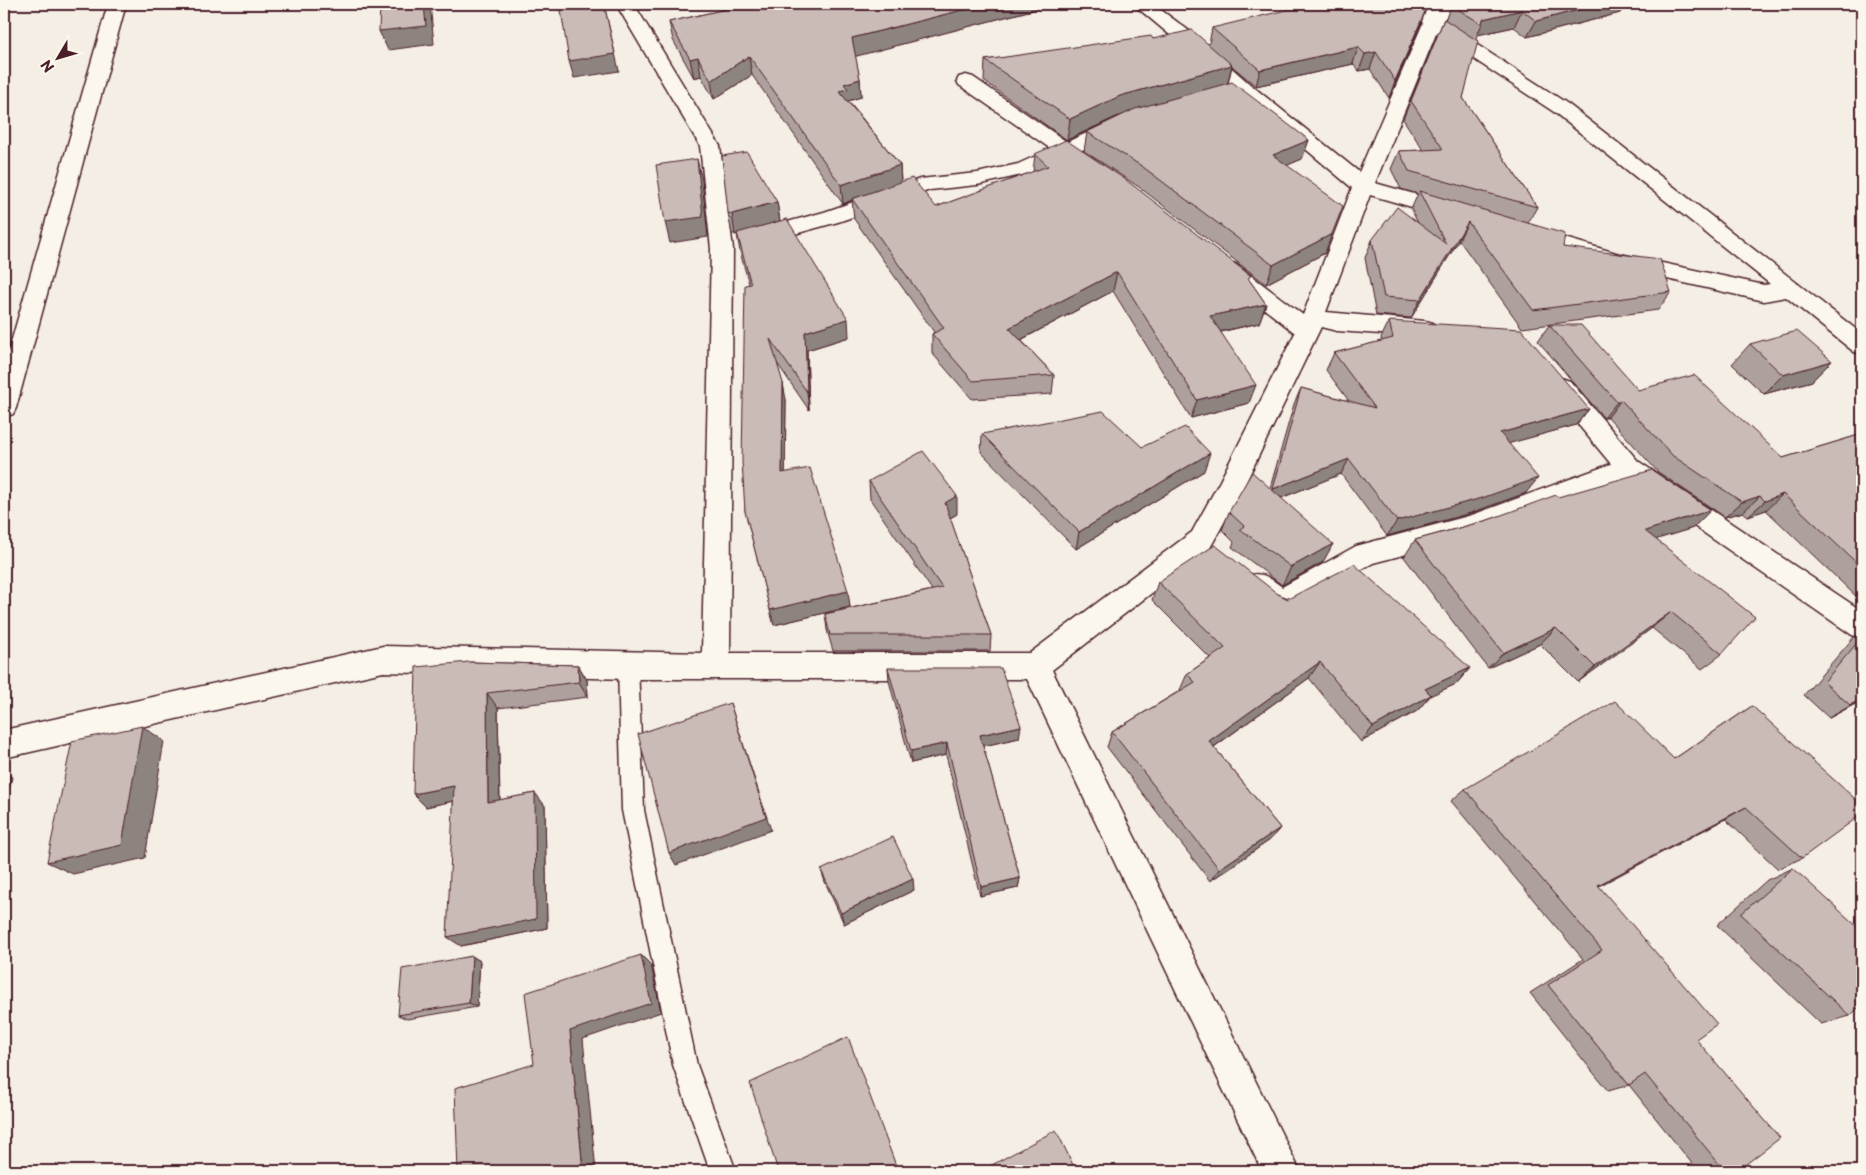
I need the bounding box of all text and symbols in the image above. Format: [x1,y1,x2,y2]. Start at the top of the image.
north arrow [32,32,82,82]
text: N [36,55,59,77]

